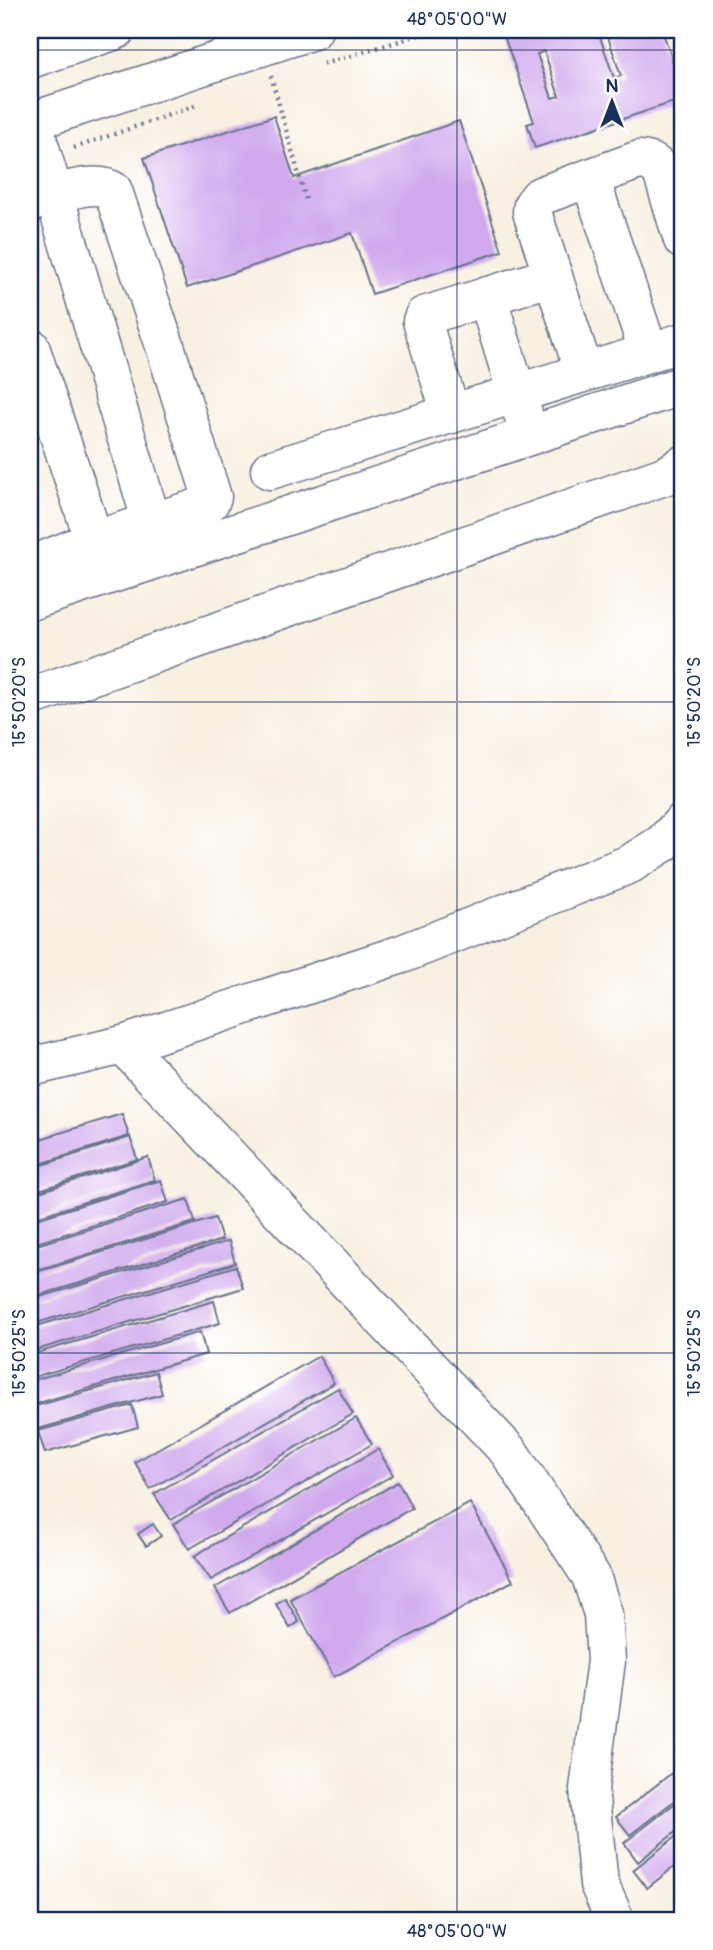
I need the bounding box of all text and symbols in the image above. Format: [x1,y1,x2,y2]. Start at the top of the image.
text: 48°05'00"W [407,8,507,31]
north arrow [576,66,646,136]
text: N [606,74,619,98]
text: 15°50'20"S [8,657,31,747]
text: 15°50'20"S [683,657,706,747]
text: 15°50'25"S [8,1309,31,1397]
text: 15°50'25"S [683,1309,706,1397]
text: 48°05'00"W [407,1920,507,1943]

